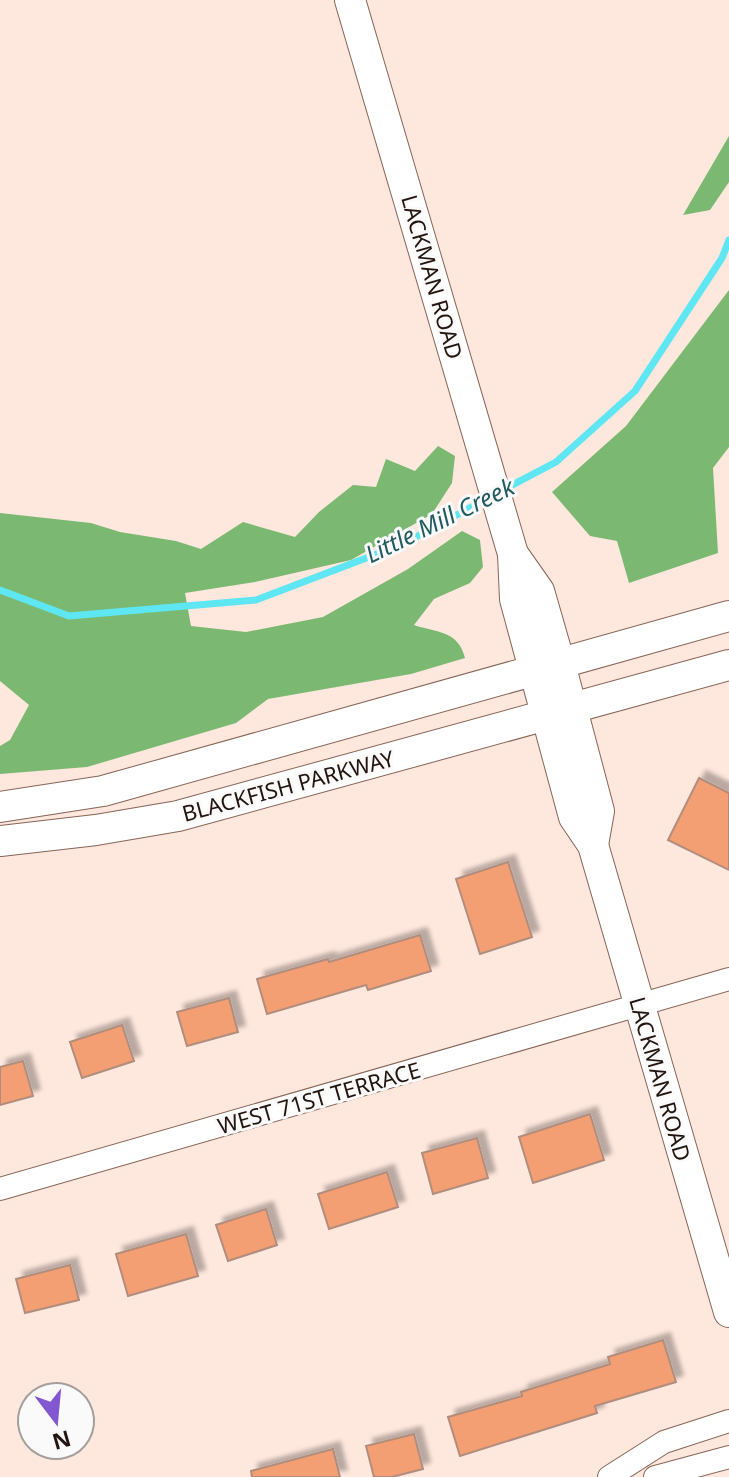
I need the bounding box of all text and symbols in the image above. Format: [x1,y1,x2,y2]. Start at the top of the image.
street label: LACKMAN ROAD [395,191,471,362]
water label: Little Mill Creek [359,469,520,570]
street label: BLACKFISH PARKWAY [178,742,398,828]
street label: LACKMAN ROAD [623,993,699,1164]
street label: WEST 71ST TERRACE [214,1054,424,1140]
north arrow [16,1381,96,1461]
text: N [49,1424,75,1458]

